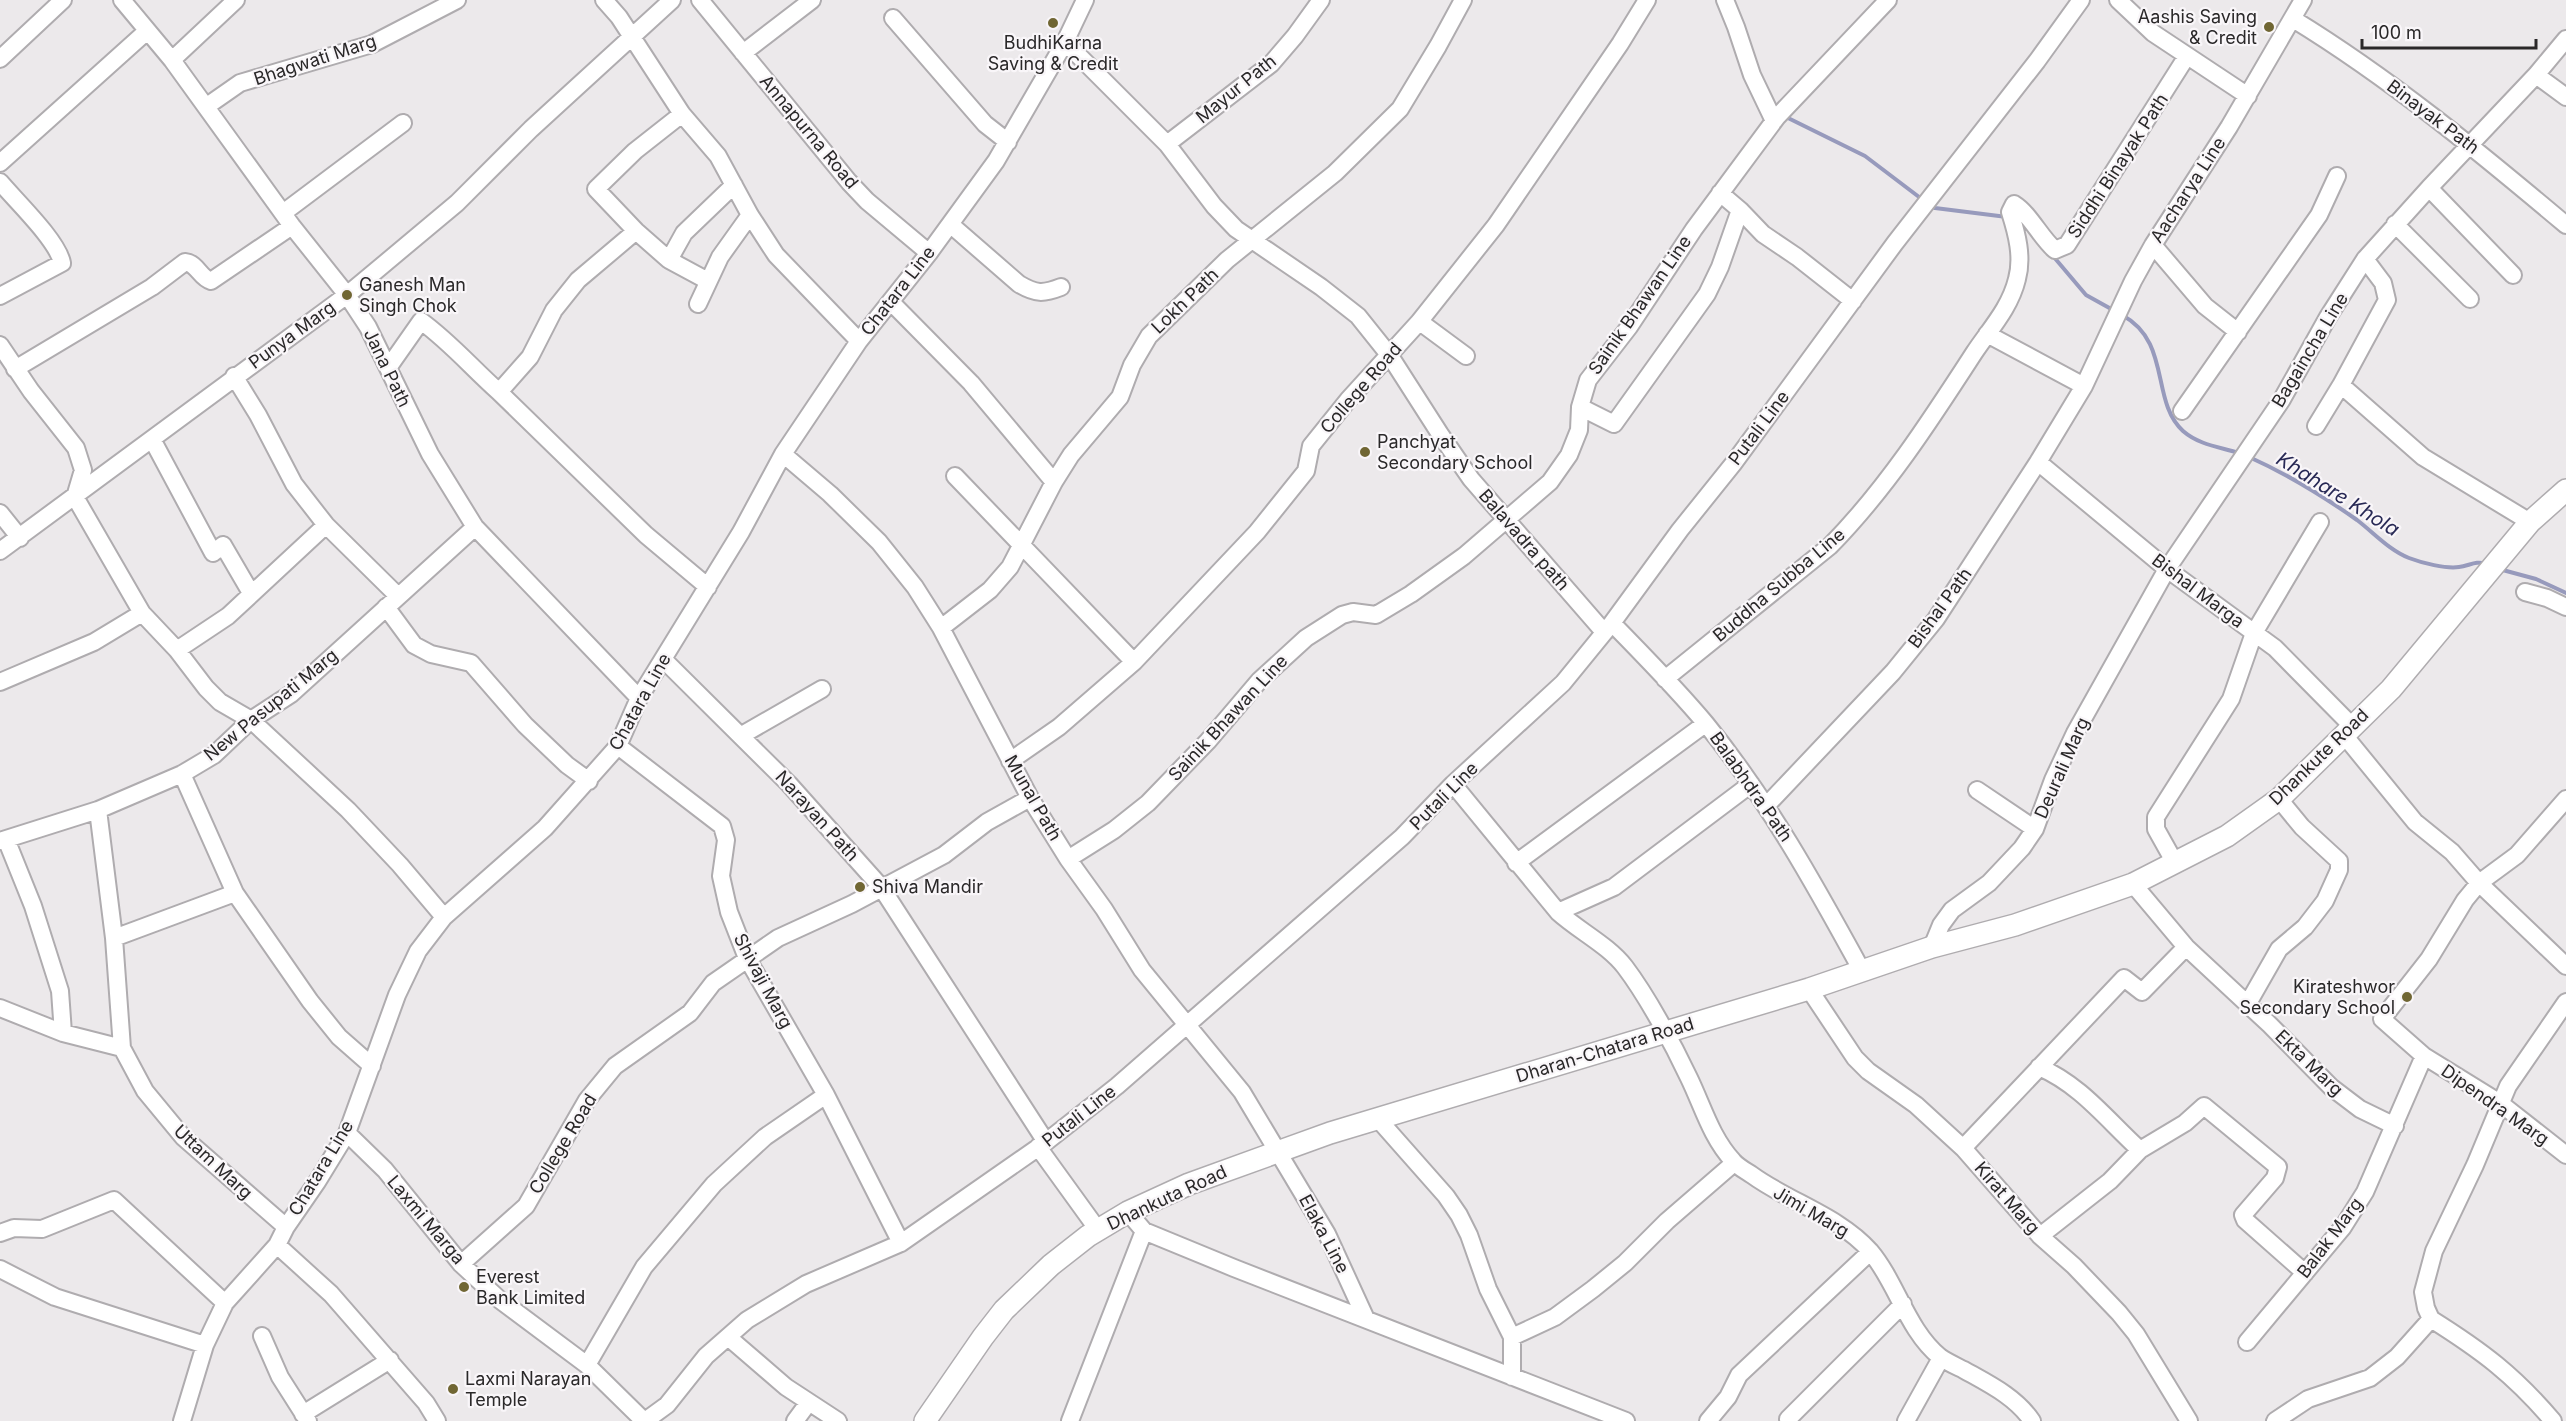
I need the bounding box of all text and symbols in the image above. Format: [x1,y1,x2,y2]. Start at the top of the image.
place label: Aashis Saving & Credit [2138,6,2257,48]
scale bar [2362,12,2536,50]
marker: BudhiKarna Saving & Credit [1046,16,1060,30]
marker: Aashis Saving & Credit [2262,20,2276,34]
text: 100 m [2371,22,2422,43]
street label: Bhagwati Marg [251,30,379,89]
place label: BudhiKarna Saving & Credit [988,32,1118,74]
street label: Mayur Path [1191,50,1280,127]
street label: Annapurna Road [756,71,863,193]
street label: Binayak Path [2383,75,2483,158]
street label: Siddhi Binayak Path [2063,90,2172,242]
street label: Aacharya Line [2146,133,2229,246]
street label: Sainik Bhawan Line [1584,231,1695,378]
street label: Chatara Line [856,242,939,340]
street label: Lokh Path [1147,264,1222,338]
place label: Ganesh Man Singh Chok [359,274,466,316]
marker: Ganesh Man Singh Chok [340,288,354,302]
street label: Bagaincha Line [2267,289,2352,411]
street label: Punya Marg [244,296,339,373]
street label: Jana Path [360,325,415,410]
street label: College Road [1316,338,1406,437]
street label: Putali Line [1724,386,1793,469]
place label: Panchyat Secondary School [1377,431,1533,473]
marker: Panchyat Secondary School [1358,445,1372,459]
water label: Khahare Khola [2272,447,2404,541]
street label: Balavadra path [1475,485,1574,594]
street label: Buddha Subba Line [1709,523,1849,646]
street label: Bishal Marga [2148,549,2248,632]
street label: Bishal Path [1903,564,1976,652]
street label: New Pasupati Marg [200,644,342,765]
street label: Chatara Line [604,650,675,754]
street label: Sainik Bhawan Line [1164,650,1291,785]
street label: Dhankute Road [2265,704,2373,809]
street label: Deurali Marg [2030,714,2093,822]
street label: Balabhdra Path [1706,728,1797,846]
street label: Munal Path [1001,751,1066,844]
street label: Putali Line [1405,757,1482,834]
street label: Narayan Path [771,766,863,865]
place label: Shiva Mandir [872,876,983,897]
marker: Shiva Mandir [853,880,867,894]
street label: Shivaji Marg [730,930,797,1032]
place label: Kirateshwor Secondary School [2239,976,2395,1018]
marker: Kirateshwor Secondary School [2400,990,2414,1004]
street label: Dharan-Chatara Road [1513,1012,1696,1087]
street label: Ekta Marg [2271,1025,2347,1100]
street label: Dipendra Marg [2438,1060,2553,1149]
street label: Putali Line [1038,1080,1120,1151]
street label: College Road [524,1090,601,1198]
street label: Chatara Line [284,1116,357,1219]
street label: Uttam Marg [170,1120,257,1203]
street label: Kirat Marg [1970,1157,2044,1238]
street label: Dhankuta Road [1104,1161,1230,1234]
street label: Laxmi Marga [383,1171,470,1268]
street label: Jimi Marg [1770,1182,1853,1242]
street label: Elaka Line [1295,1191,1354,1277]
street label: Balak Marg [2293,1193,2367,1282]
place label: Everest Bank Limited [476,1266,585,1308]
marker: Everest Bank Limited [457,1280,471,1294]
place label: Laxmi Narayan Temple [465,1368,591,1410]
marker: Laxmi Narayan Temple [446,1382,460,1396]

